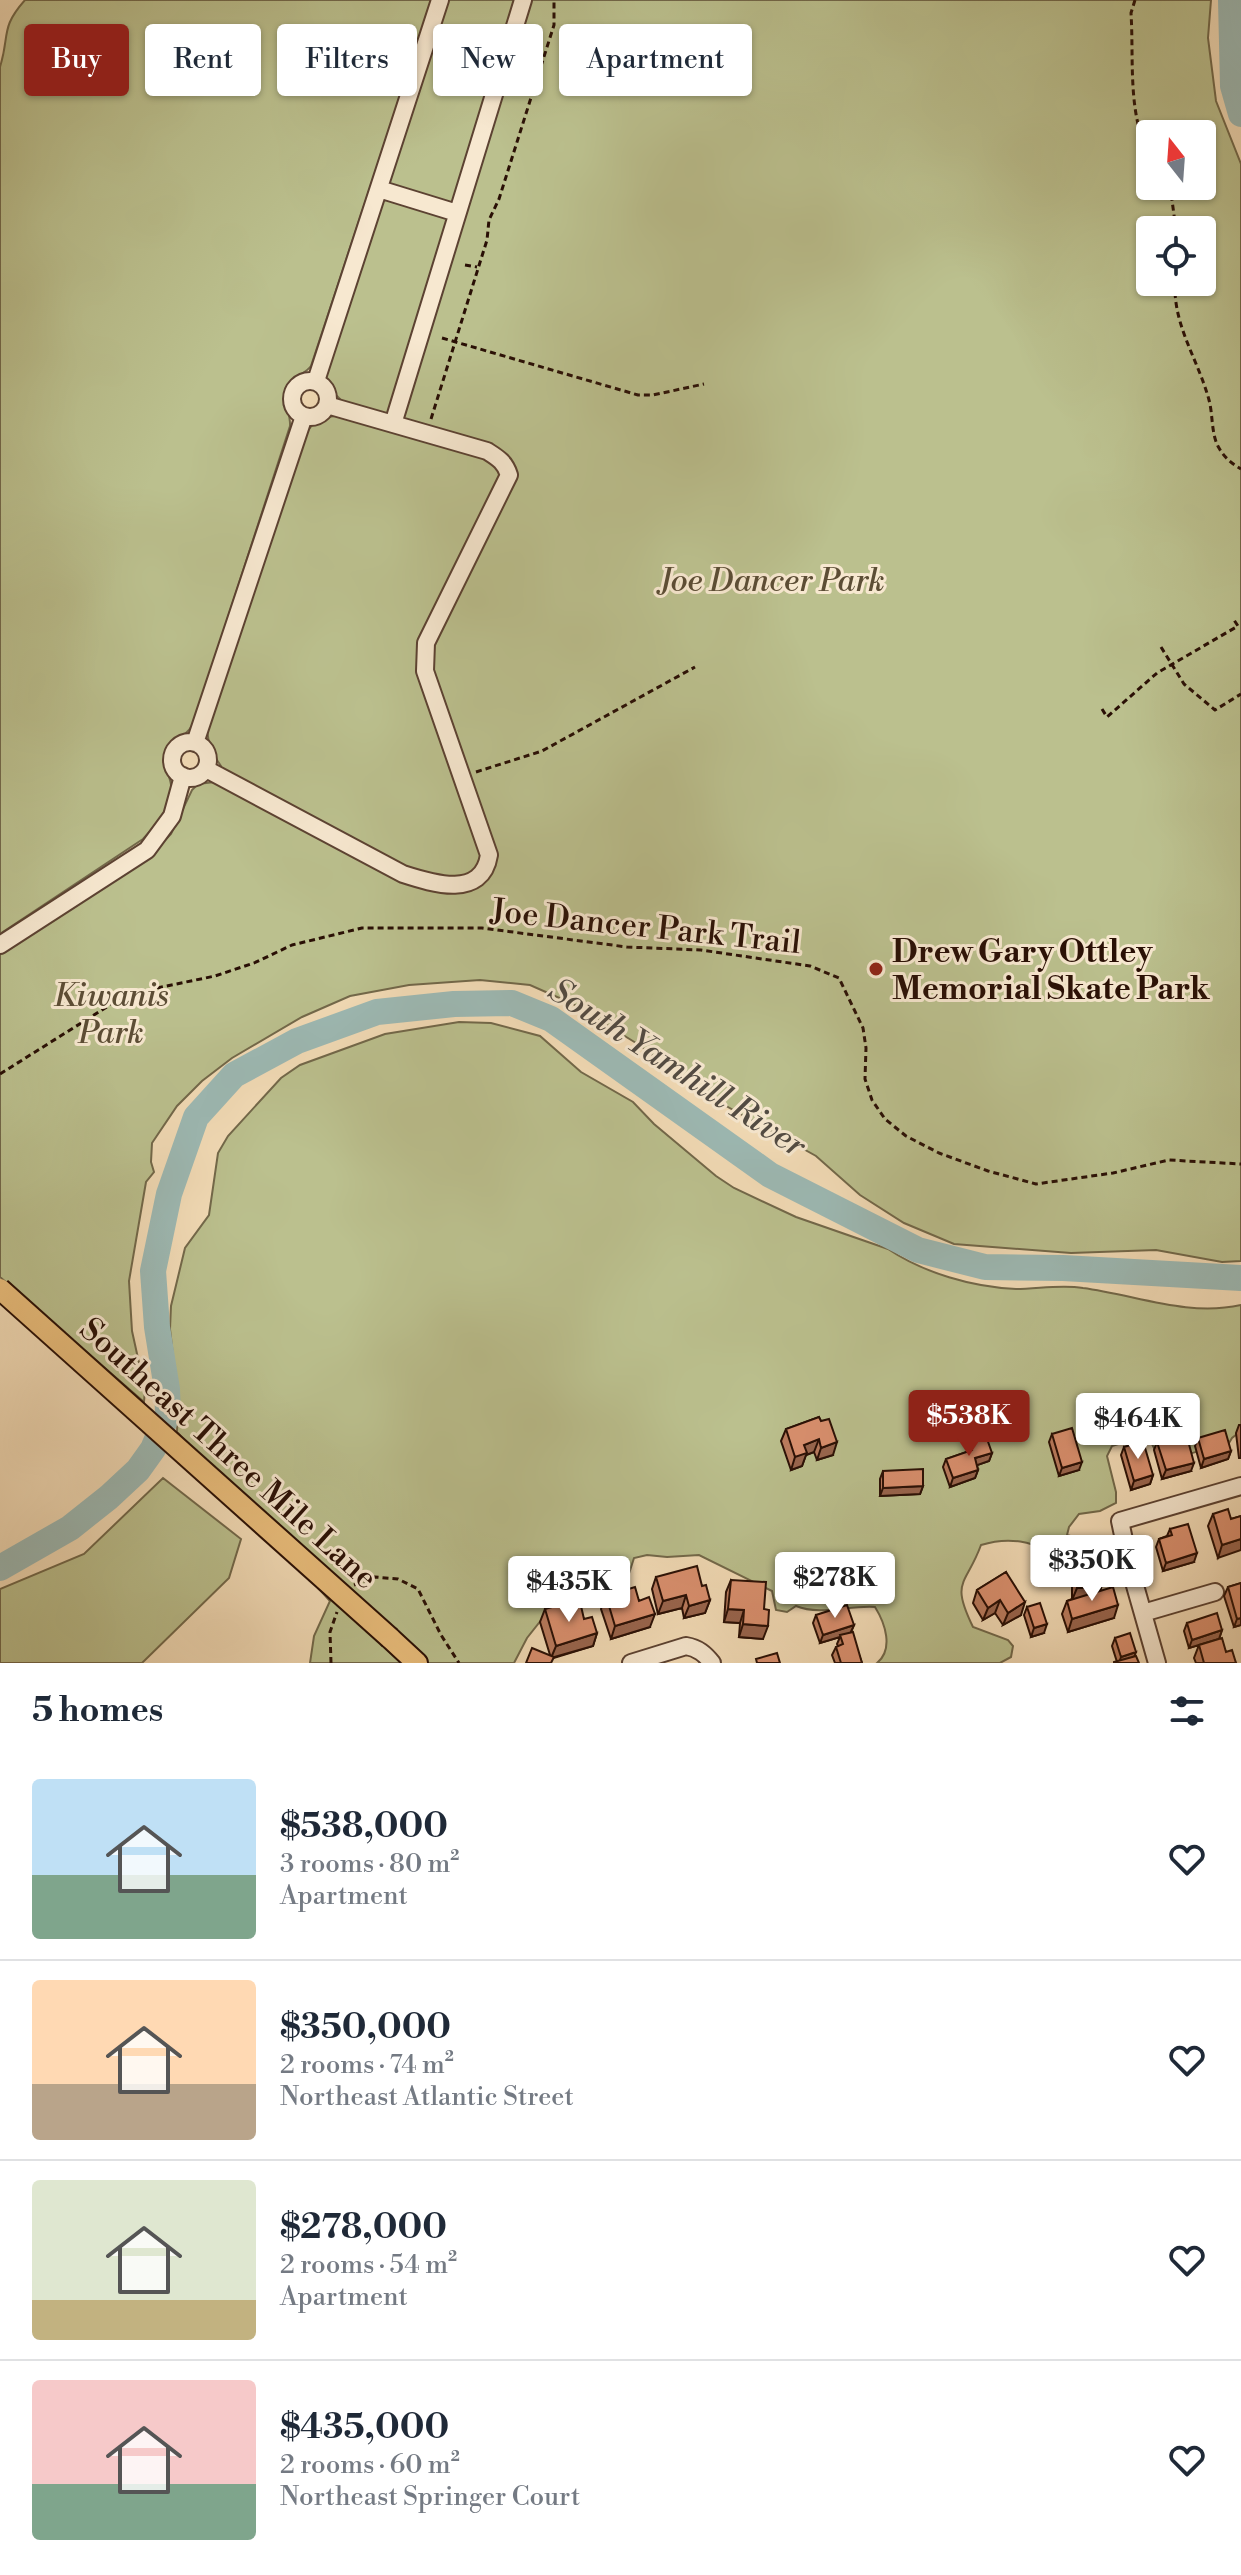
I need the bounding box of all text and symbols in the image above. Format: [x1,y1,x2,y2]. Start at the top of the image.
chip: Buy [24,24,129,96]
chip: Rent [145,24,261,96]
chip: Filters [277,24,417,96]
chip: New [433,24,543,96]
chip: Apartment [559,24,752,96]
north arrow [1136,120,1216,200]
map controls [1136,120,1216,296]
button: locate [1136,216,1216,296]
park label: Joe Dancer Park [656,561,885,601]
street label: Joe Dancer Park Trail [488,891,803,963]
place label: Drew Gary Ottley Memorial Skate Park [892,932,1211,1009]
marker: Drew Gary Ottley Memorial Skate Park [867,960,885,978]
water label: South Yamhill River [540,970,814,1168]
park label: Kiwanis Park [53,976,169,1053]
street label: Southeast Three Mile Lane [71,1309,386,1598]
pin: $538K [913,1390,1025,1458]
pin: $464K [1082,1393,1194,1461]
text: $538K [927,1400,1011,1432]
text: $464K [1094,1403,1182,1435]
pin: $350K [1036,1535,1148,1603]
text: $350K [1048,1545,1136,1577]
pin: $278K [779,1552,891,1620]
pin: $435K [513,1556,625,1624]
text: $278K [793,1562,877,1594]
text: $435K [526,1566,612,1598]
icon: filters [1165,1689,1209,1733]
text: 5 homes [32,1690,163,1732]
text: $538,000 [280,1806,448,1848]
icon: home [96,1811,192,1907]
icon: heart [1165,1837,1209,1881]
text: 3 rooms · 80 m² [280,1848,459,1880]
text: Apartment [280,1880,408,1912]
text: $350,000 [280,2007,451,2049]
icon: home [96,2012,192,2108]
icon: heart [1165,2038,1209,2082]
text: 2 rooms · 74 m² [280,2049,454,2081]
text: Northeast Atlantic Street [280,2081,574,2113]
text: $278,000 [280,2207,447,2249]
icon: home [96,2212,192,2308]
icon: heart [1165,2238,1209,2282]
text: 2 rooms · 54 m² [280,2249,457,2281]
text: Apartment [280,2281,408,2313]
text: $435,000 [280,2407,449,2449]
icon: home [96,2412,192,2508]
icon: heart [1165,2438,1209,2482]
text: 2 rooms · 60 m² [280,2449,460,2481]
text: Northeast Springer Court [280,2481,580,2513]

